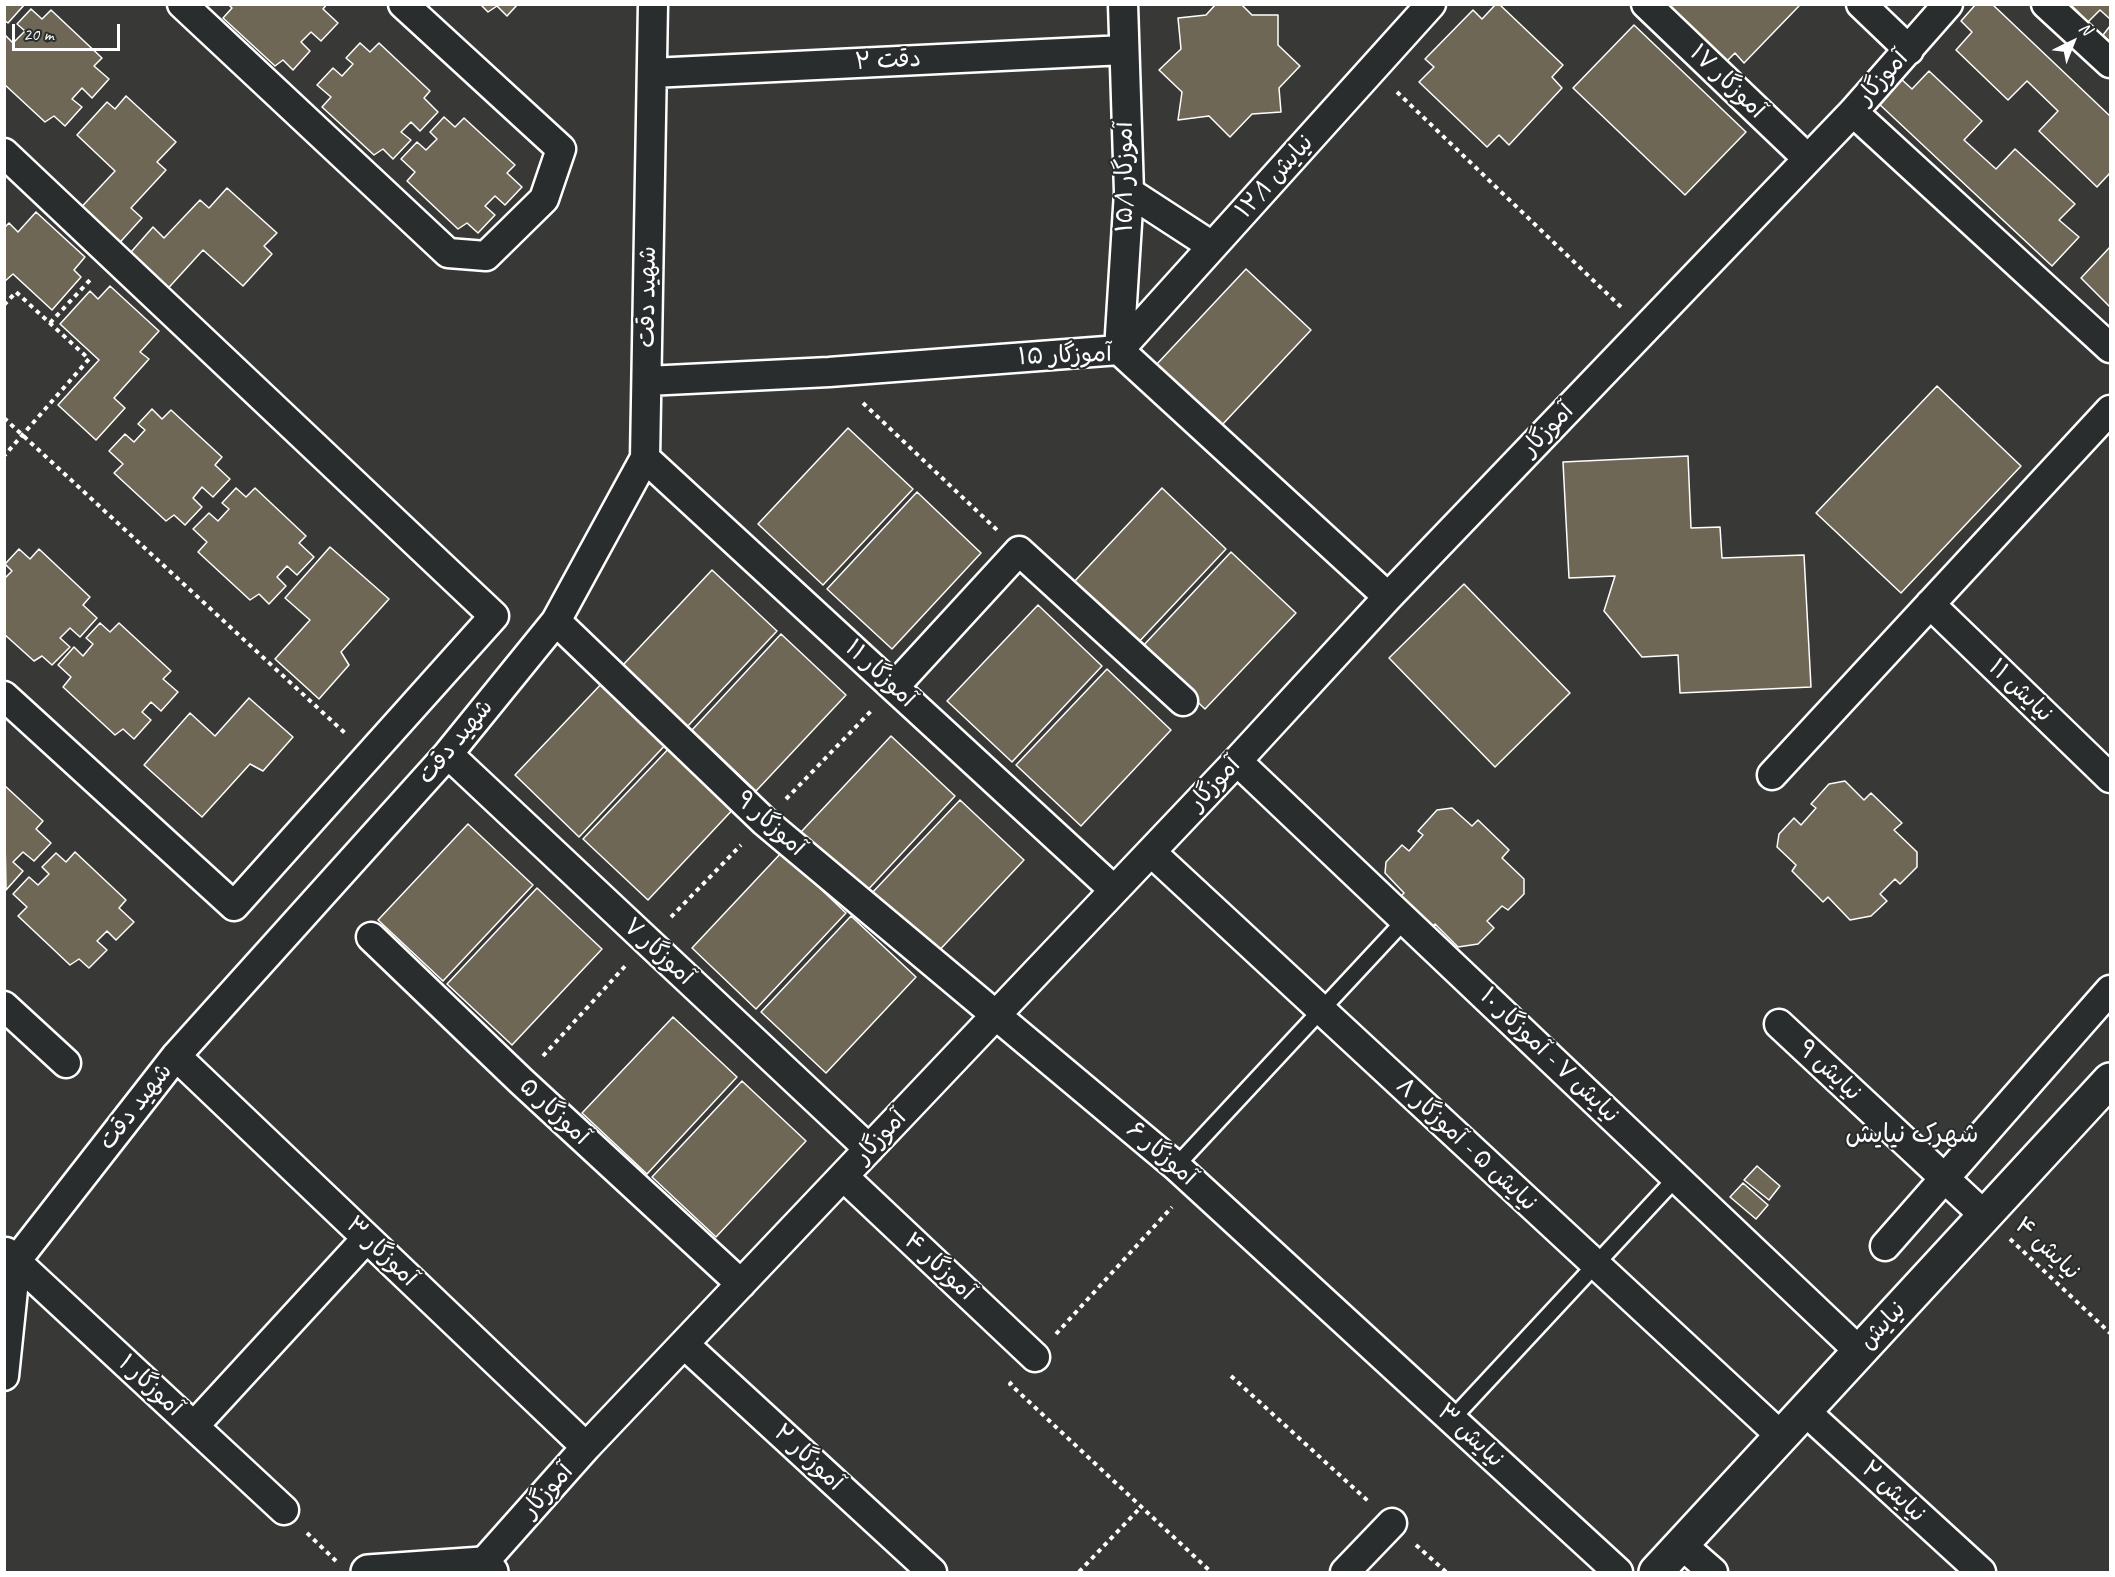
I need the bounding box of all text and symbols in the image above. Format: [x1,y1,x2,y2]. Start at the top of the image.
scale bar [15,12,123,50]
north arrow [2043,12,2103,72]
text: N [2075,18,2096,40]
text: 20 m [23,23,54,45]
street label: آموزگار ۱۷ [1683,39,1771,125]
street label: دقت ۲ [854,45,922,77]
street label: آموزگار [1851,45,1915,111]
street label: آموزگار ۱۵/۱ [1112,122,1140,232]
street label: نیایش ۱۲/۱ [1230,129,1320,225]
street label: شهید دقت [633,246,663,348]
street label: آموزگار ۱۵ [1018,340,1112,372]
street label: آموزگار [1516,397,1580,463]
street label: آموزگار ۱۱ [839,634,921,714]
street label: نیایش ۱۱ [1982,653,2058,729]
street label: شهید دقت [412,694,500,790]
street label: آموزگار [1183,751,1247,817]
street label: آموزگار ۹ [729,785,811,863]
street label: آموزگار ۷ [617,912,699,992]
street label: نیایش ۷ - آموزگار ۱۰ [1473,982,1625,1130]
street label: نیایش ۹ [1791,1034,1867,1108]
street label: شهید دقت [93,1058,179,1156]
street label: آموزگار ۵ [513,1072,595,1152]
street label: نیایش ۵ - آموزگار ۸ [1389,1072,1543,1218]
street label: آموزگار [849,1104,913,1170]
street label: آموزگار ۶ [1120,1116,1202,1192]
district label: شهرک نیایش [1845,1119,1979,1151]
street label: آموزگار ۳ [339,1211,423,1293]
street label: نیایش ۴ [2008,1211,2086,1287]
street label: آموزگار ۴ [897,1227,981,1307]
street label: نیایش [1854,1296,1912,1356]
street label: آموزگار ۱ [112,1349,188,1423]
street label: نیایش ۳ [1431,1398,1509,1474]
street label: آموزگار ۲ [767,1419,849,1497]
street label: نیایش ۲ [1855,1455,1931,1529]
street label: آموزگار [516,1458,580,1524]

